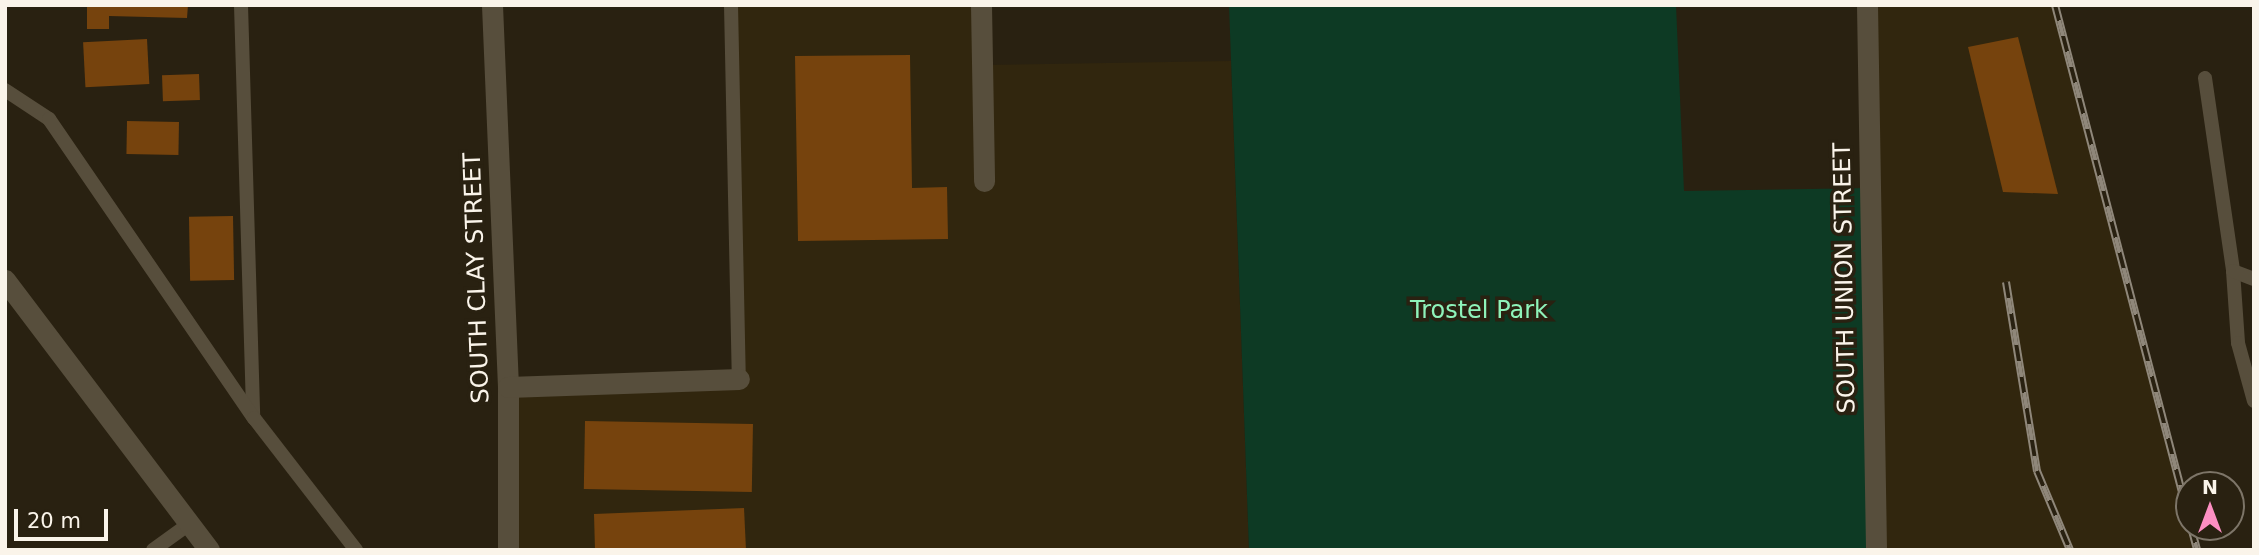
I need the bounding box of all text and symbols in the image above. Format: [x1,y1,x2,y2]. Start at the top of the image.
street label: SOUTH UNION STREET [1828,142,1862,414]
street label: SOUTH CLAY STREET [458,152,496,404]
park label: Trostel Park [1410,297,1548,325]
north arrow [2175,471,2245,541]
text: N [2202,476,2218,498]
scale bar [18,496,112,540]
text: 20 m [27,509,81,533]

